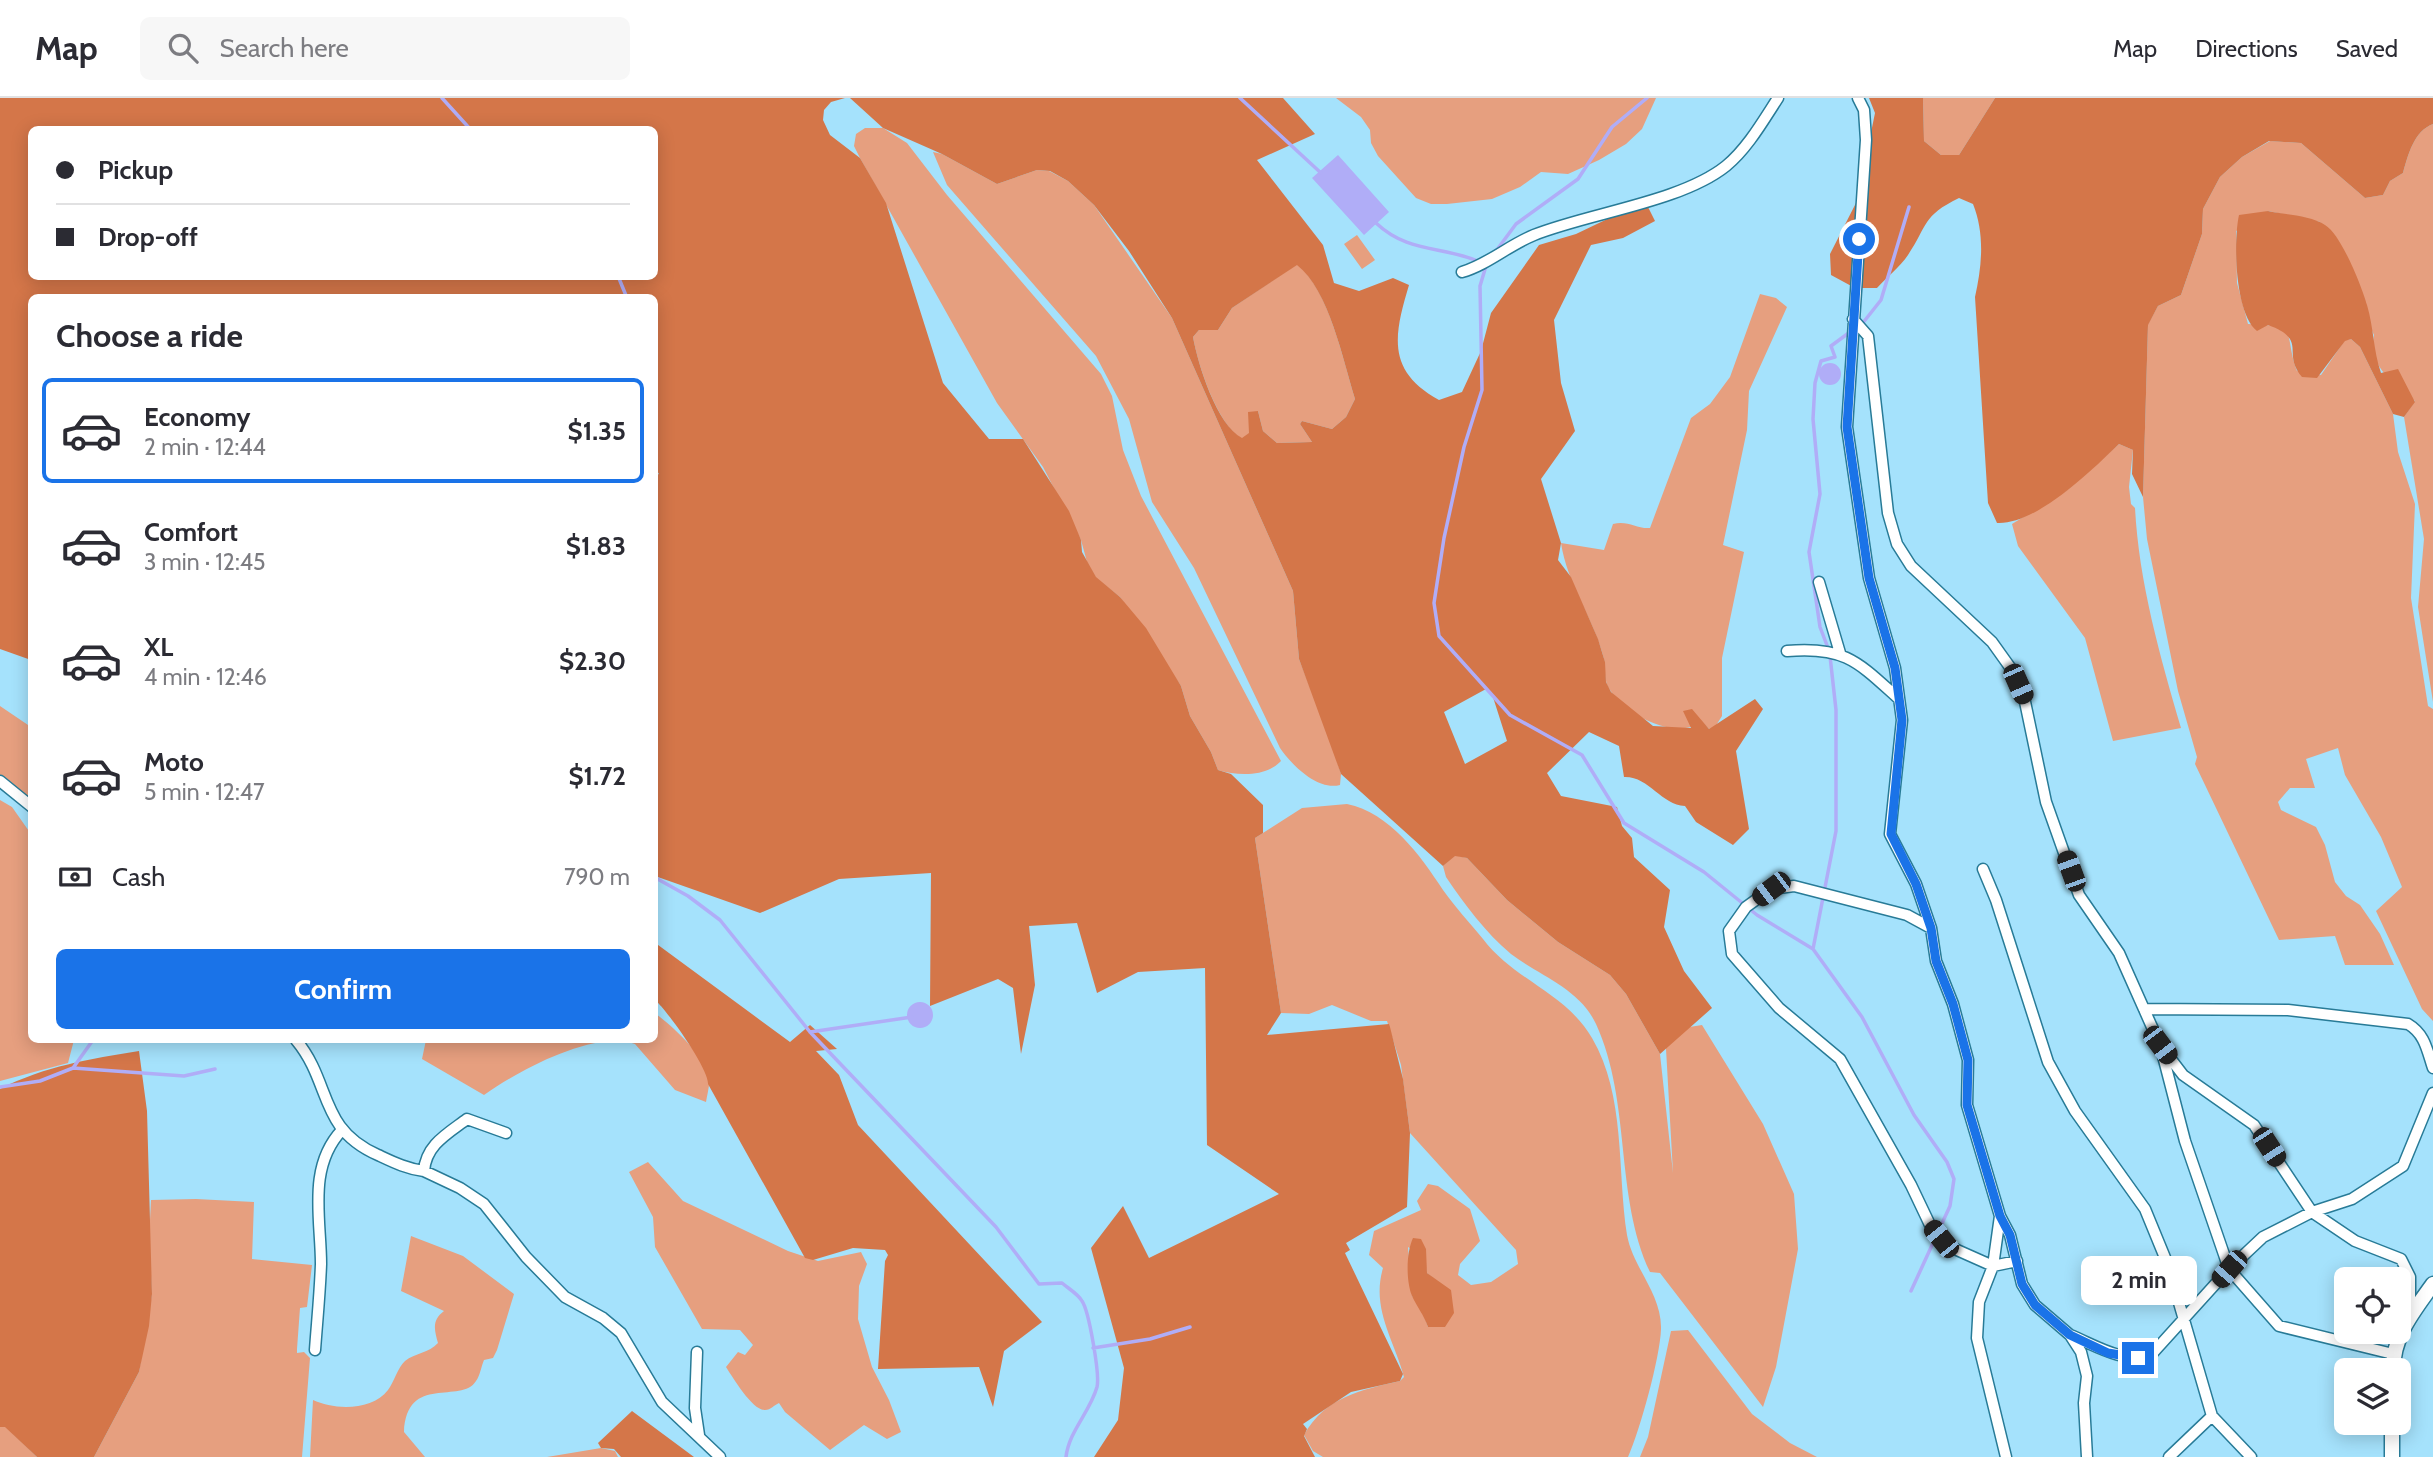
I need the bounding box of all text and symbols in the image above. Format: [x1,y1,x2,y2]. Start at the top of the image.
search box [140,17,630,80]
text: Map [35,28,98,68]
icon: search [164,29,202,67]
text: Search here [220,32,349,64]
text: Map [2113,34,2157,63]
text: Directions [2195,34,2298,63]
text: Saved [2336,34,2398,63]
text: Pickup [98,154,173,186]
text: Drop-off [98,221,198,253]
route start [1843,223,1875,255]
text: Choose a ride [56,316,243,355]
icon: car [60,399,123,462]
text: Economy [144,401,250,433]
text: $1.35 [568,415,626,447]
text: 2 min · 12:44 [144,433,266,461]
icon: car [60,514,123,577]
text: Comfort [144,516,238,548]
text: $1.83 [566,530,626,562]
text: 3 min · 12:45 [144,548,265,576]
icon: car [60,629,123,692]
text: XL [144,631,173,663]
text: $2.30 [559,645,626,677]
car [2000,661,2037,707]
text: 4 min · 12:46 [144,663,267,691]
icon: car [60,744,123,807]
text: Moto [144,746,204,778]
text: $1.72 [569,760,626,792]
text: 5 min · 12:47 [144,778,265,806]
car [2054,848,2089,894]
icon: cash [56,858,94,896]
text: Cash [112,861,165,893]
text: 790 m [564,863,630,891]
car [1748,868,1795,910]
button: Confirm [56,949,630,1029]
car [2139,1022,2182,1068]
car [2249,1124,2290,1170]
car [1920,1216,1963,1262]
car [2208,1246,2251,1292]
callout: 2 min [2080,1256,2196,1306]
text: 2 min [2111,1266,2167,1294]
map controls [2334,1267,2411,1435]
button: locate [2334,1267,2411,1344]
route end [2122,1342,2154,1374]
button: layers [2334,1358,2411,1435]

